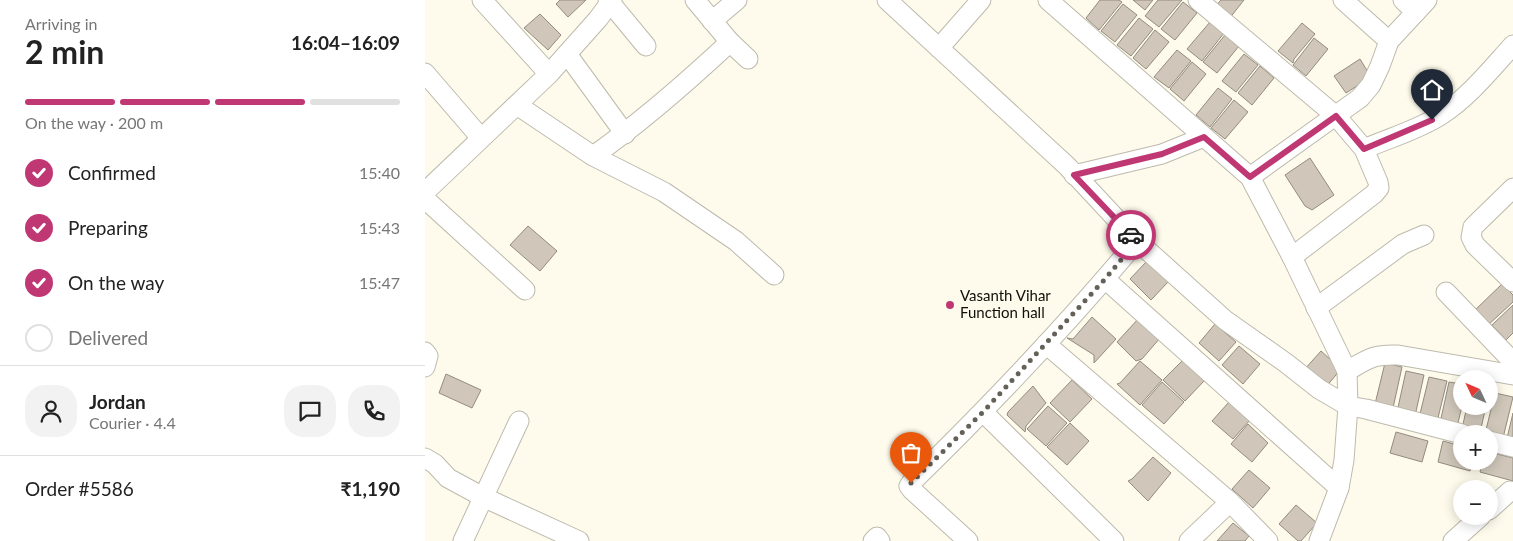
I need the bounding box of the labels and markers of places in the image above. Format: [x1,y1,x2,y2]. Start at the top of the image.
pin [1411,69,1453,120]
place label: Vasanth Vihar Function hall [960,286,1051,321]
marker: Vasanth Vihar Function hall [944,299,956,311]
pin [890,432,932,483]

